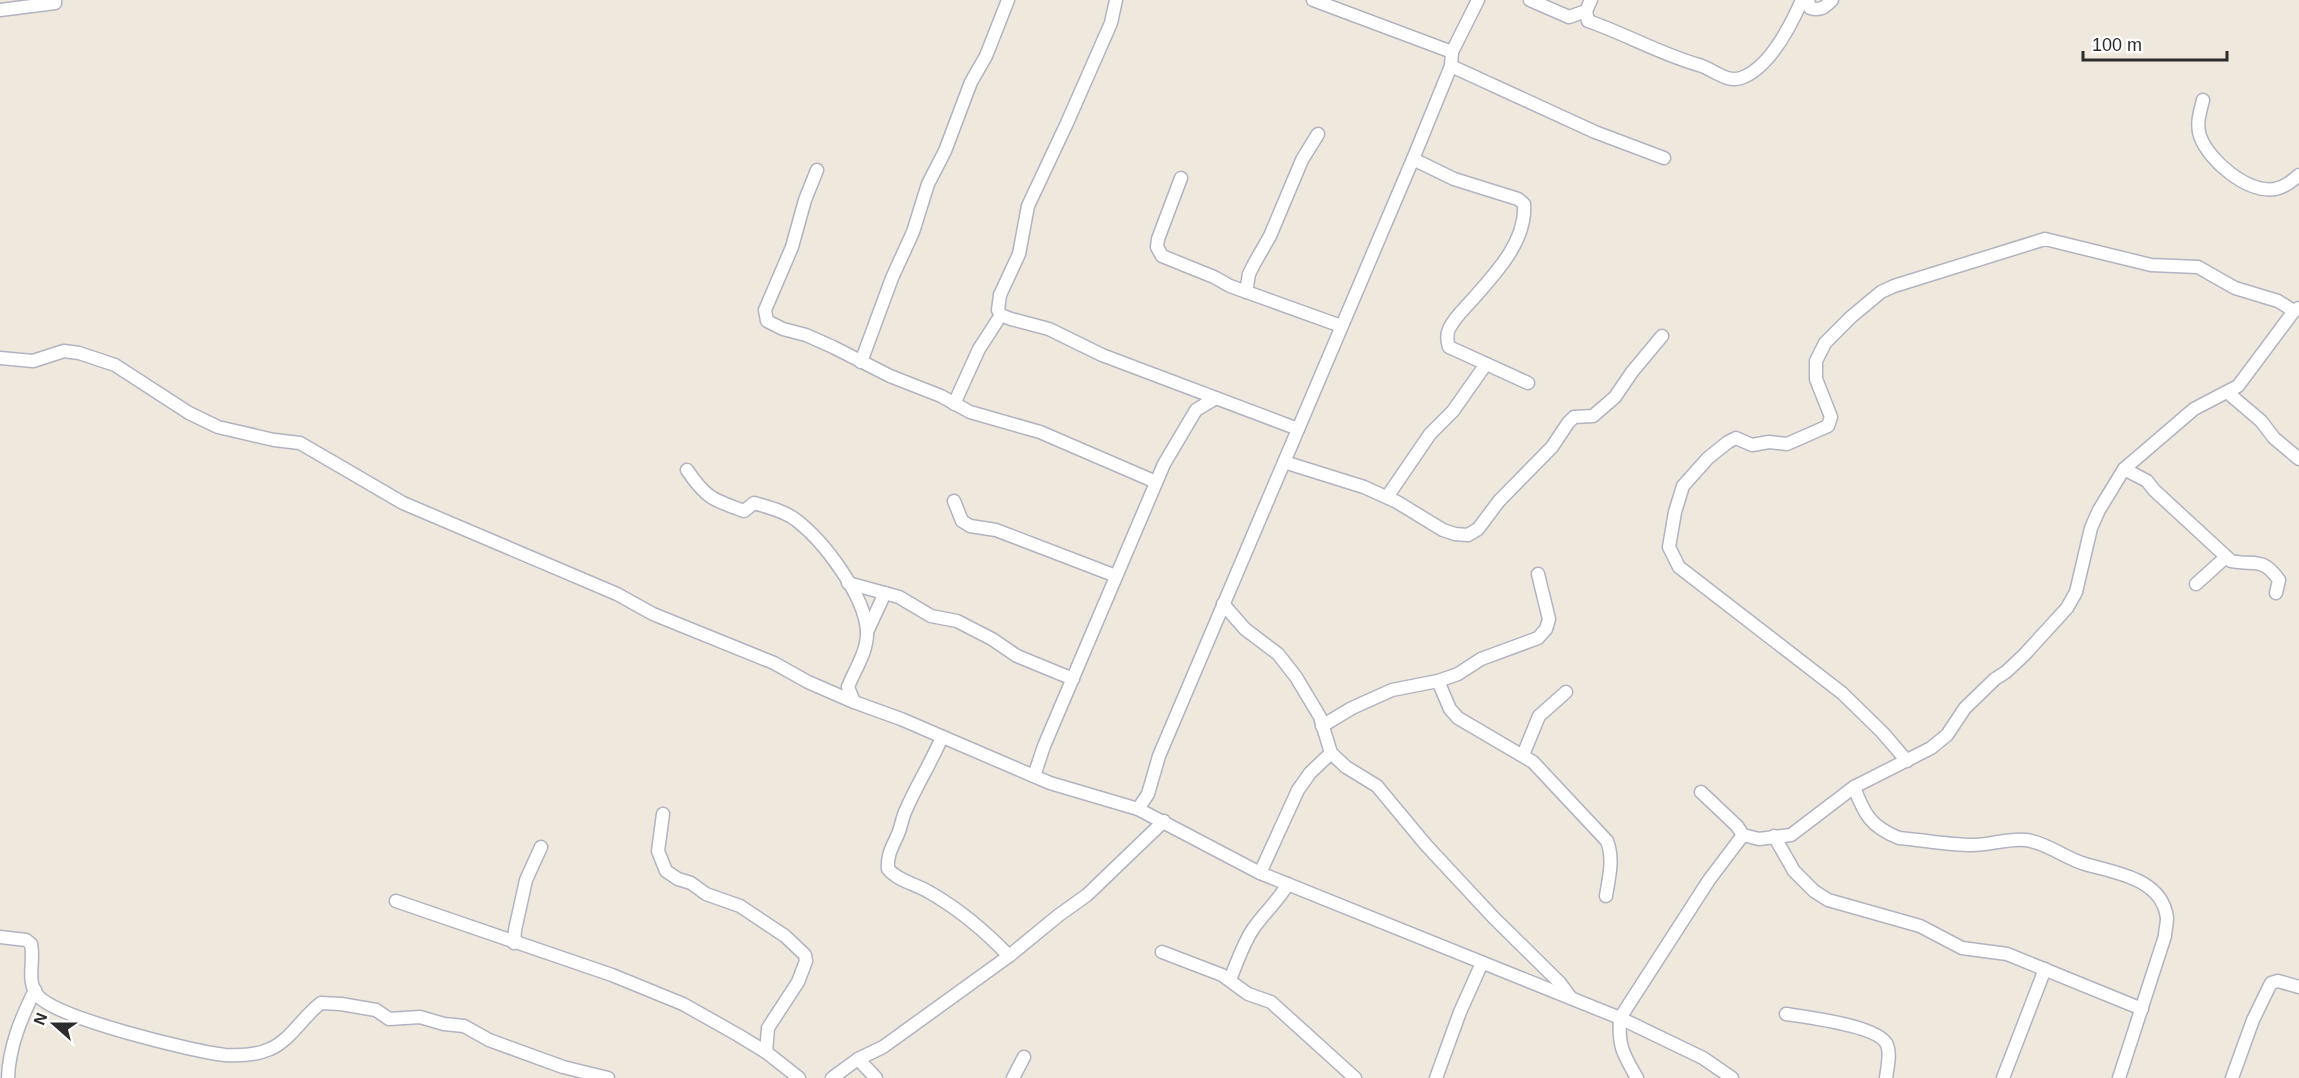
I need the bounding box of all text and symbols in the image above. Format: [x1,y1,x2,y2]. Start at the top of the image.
scale bar [2083,24,2227,62]
text: 100 m [2092,35,2142,55]
north arrow [24,994,84,1054]
text: N [30,1010,50,1027]

